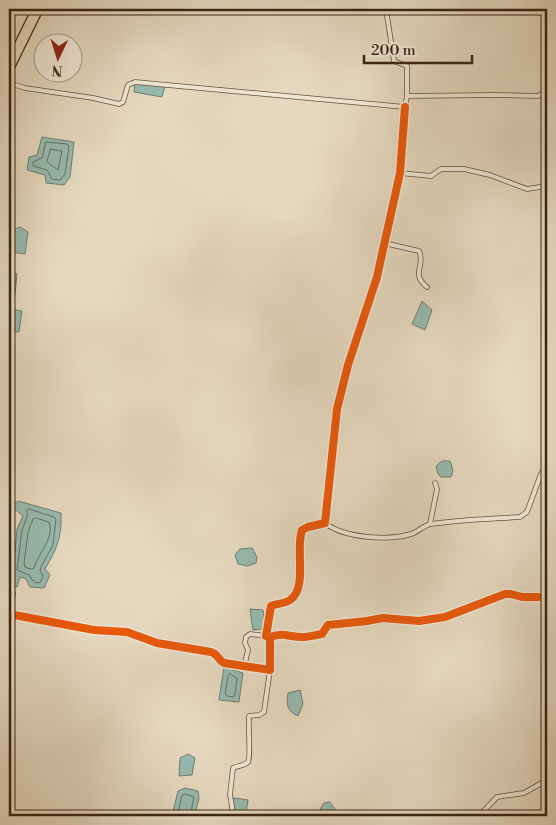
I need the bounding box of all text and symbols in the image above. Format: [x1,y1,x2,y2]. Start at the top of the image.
north arrow [32,32,82,82]
scale bar [364,32,471,64]
text: 200 m [371,41,416,60]
text: N [51,61,63,79]

